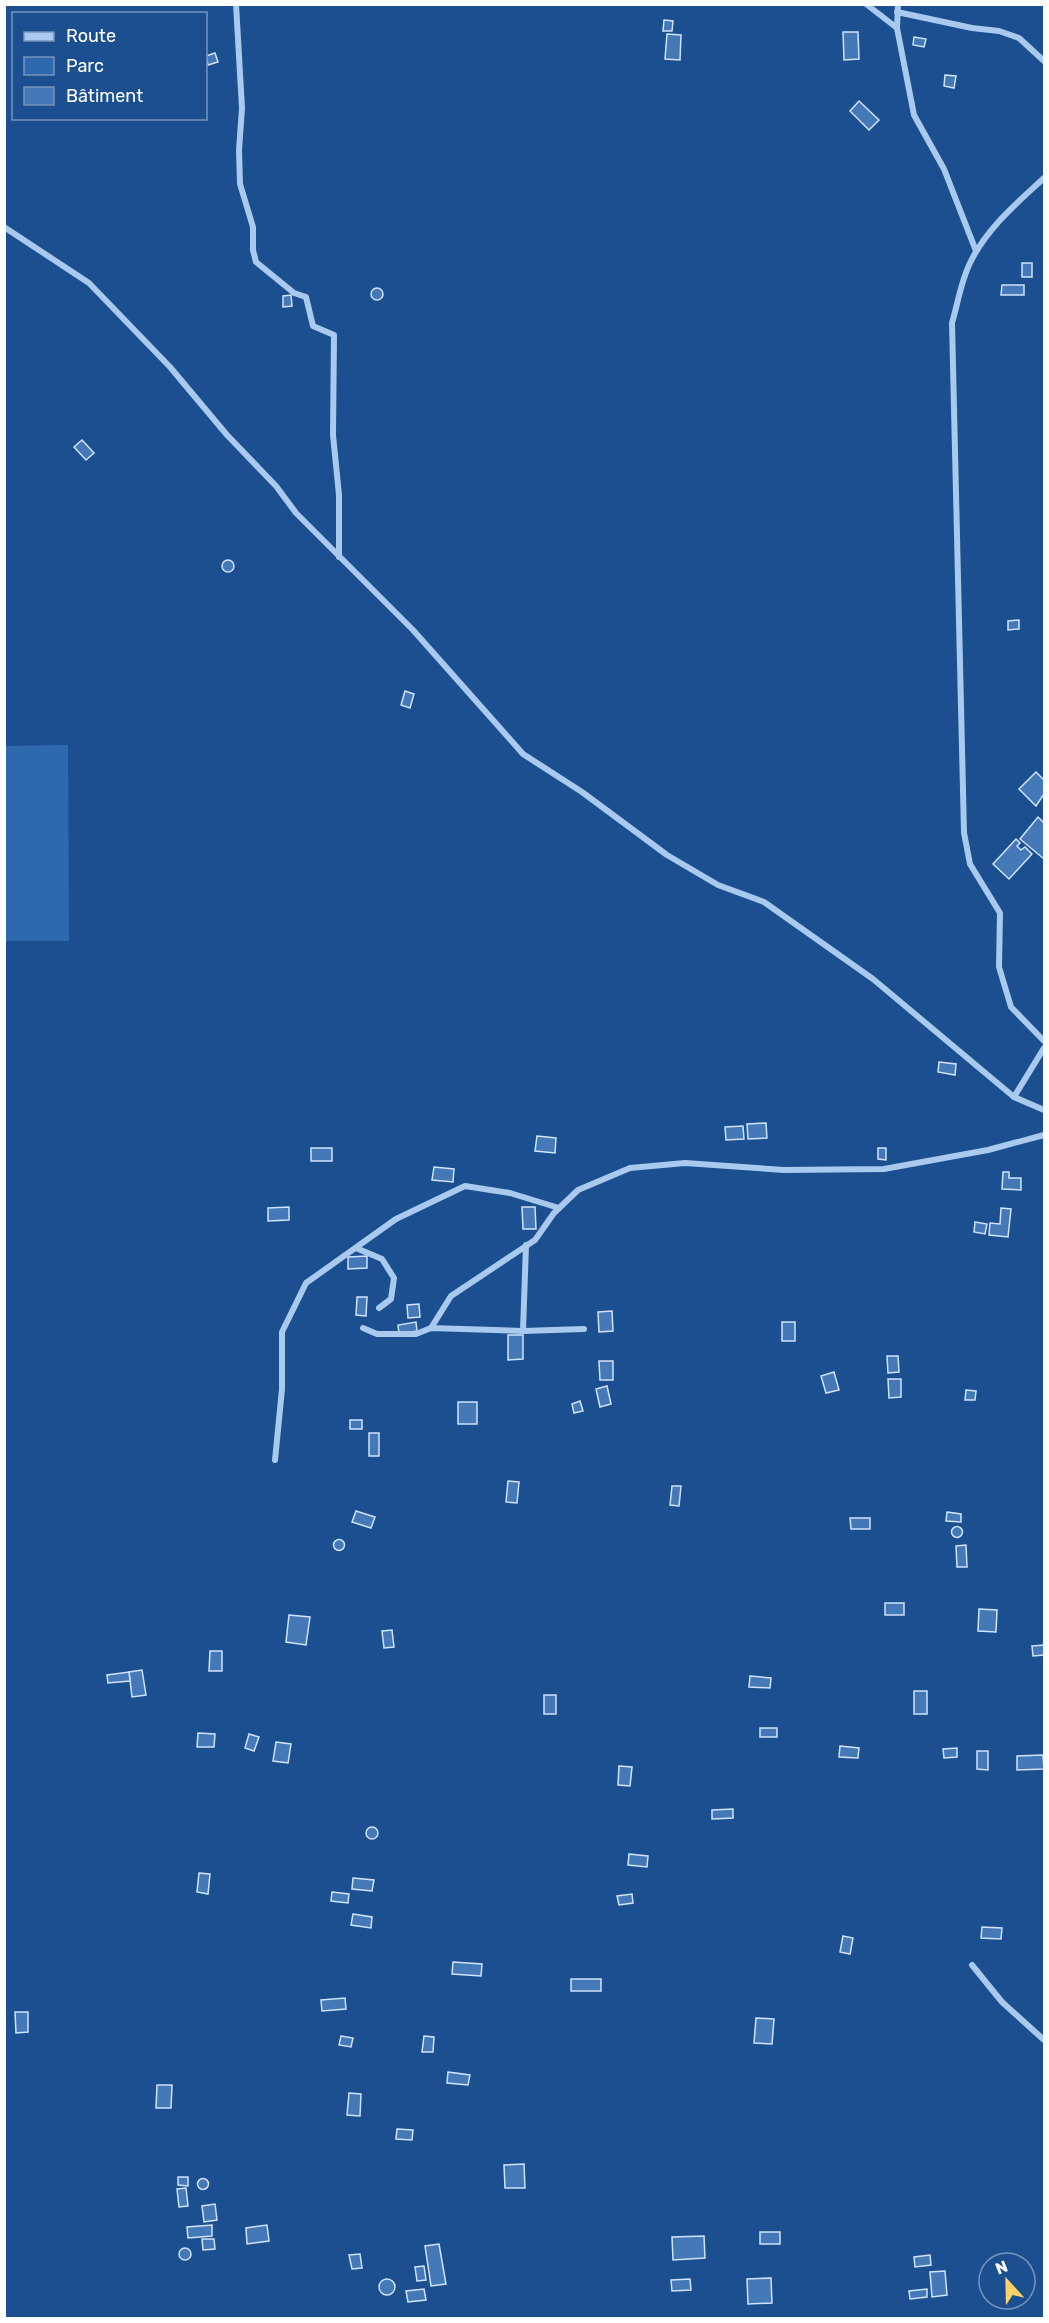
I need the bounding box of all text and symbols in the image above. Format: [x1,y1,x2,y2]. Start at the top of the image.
legend [12,12,207,120]
text: Route [66,25,116,47]
text: Parc [66,55,104,77]
text: Bâtiment [66,85,143,107]
north arrow [977,2251,1037,2311]
text: N [993,2257,1010,2279]

